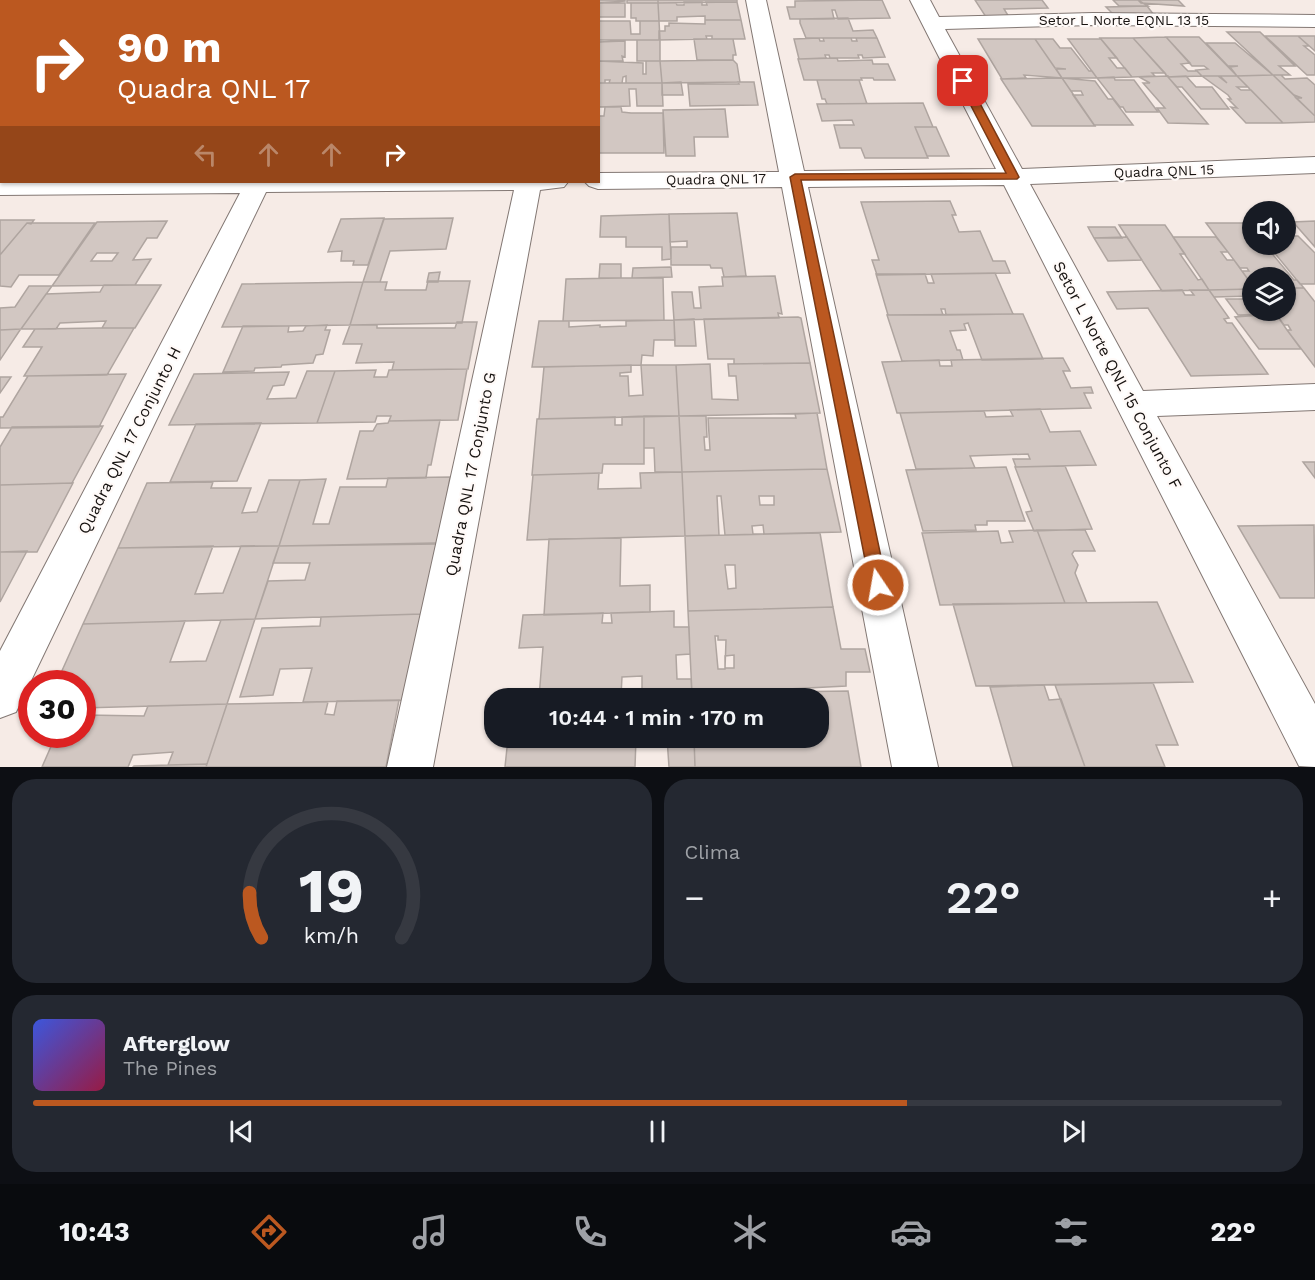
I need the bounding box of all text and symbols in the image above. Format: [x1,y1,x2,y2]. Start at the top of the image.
street label: Setor L Norte EQNL 13 15 [1039,12,1209,28]
text: 90 m [117,23,221,72]
icon: right [18,24,96,102]
pin [937,55,988,106]
icon: arrive [946,64,979,97]
text: Quadra QNL 17 [117,73,310,105]
icon: left [189,138,222,171]
icon: ahead [252,138,285,171]
icon: ahead [315,138,348,171]
icon: right [378,138,411,171]
street label: Quadra QNL 15 [1113,161,1215,181]
street label: Quadra QNL 17 [666,170,766,188]
map controls [1242,201,1296,321]
button: sound [1242,201,1296,255]
street label: Setor L Norte QNL 15 Conjunto F [1049,258,1186,493]
button: layers [1242,267,1296,321]
street label: Quadra QNL 17 Conjunto H [74,343,185,537]
street label: Quadra QNL 17 Conjunto G [441,371,500,578]
position arrow [846,553,910,617]
speed limit sign: 30 [18,670,96,748]
text: 10:44 · 1 min · 170 m [549,705,764,730]
text: Clima [685,840,740,864]
text: 19 [299,854,364,927]
text: 22° [946,871,1021,924]
text: − [685,878,704,917]
text: + [1262,878,1282,917]
text: km/h [304,923,359,948]
text: Afterglow [123,1031,230,1056]
text: The Pines [123,1056,217,1080]
icon: previous [225,1115,258,1148]
icon: pause [641,1115,674,1148]
icon: next [1057,1115,1090,1148]
icon: directions [248,1211,290,1253]
icon: music [409,1211,451,1253]
icon: phone [569,1211,611,1253]
icon: climate [729,1211,771,1253]
icon: car [890,1211,932,1253]
icon: filters [1050,1211,1092,1253]
text: 10:43 [59,1216,130,1248]
text: 22° [1210,1216,1256,1248]

